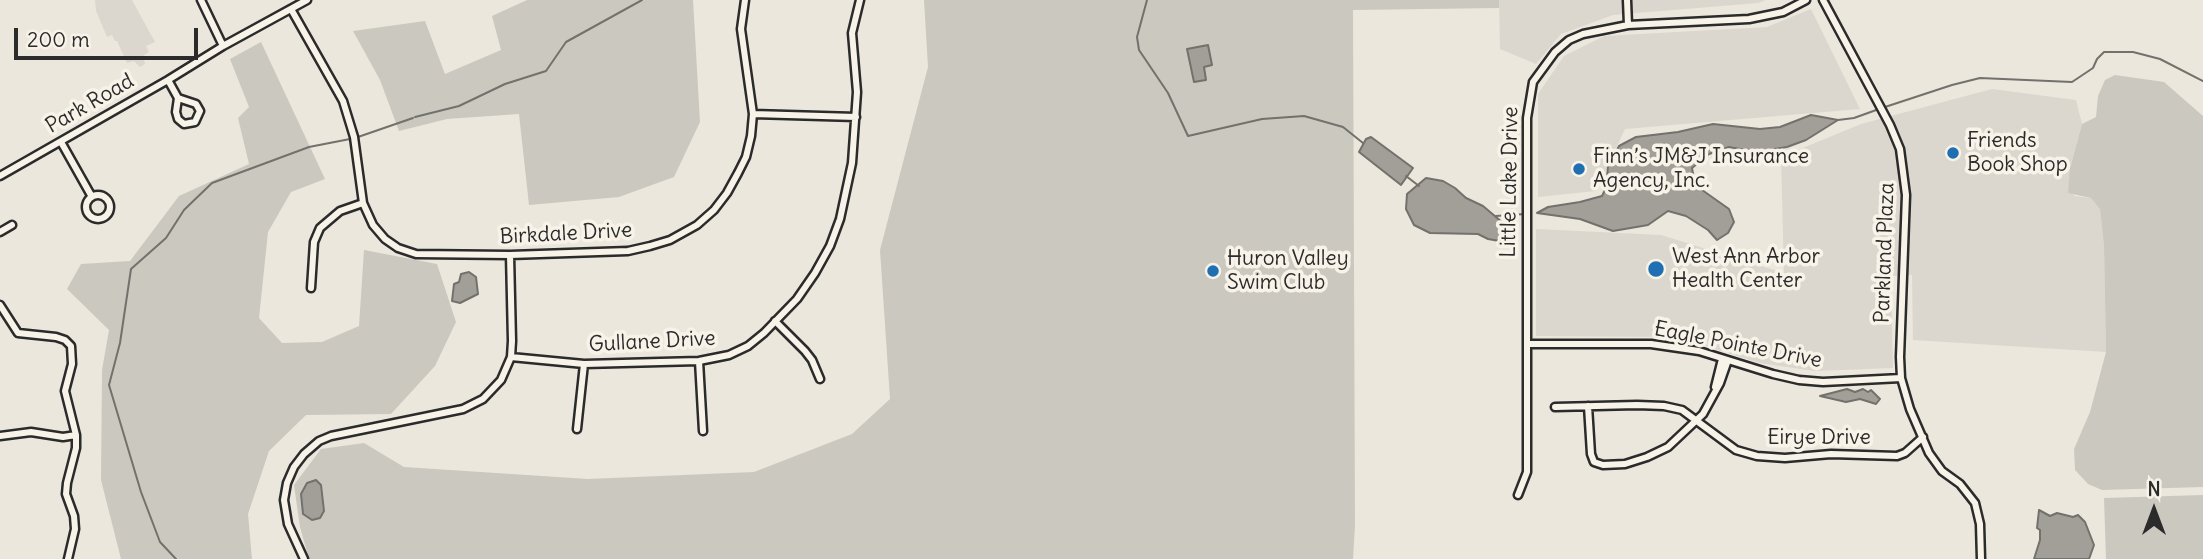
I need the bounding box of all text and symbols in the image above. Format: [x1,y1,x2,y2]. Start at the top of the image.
scale bar [18,14,201,58]
text: 200 m [27,26,90,53]
street label: Park Road [41,69,139,139]
street label: Little Lake Drive [1496,106,1524,258]
place label: Friends Book Shop [1967,128,2068,178]
place label: Finn’s JM&J Insurance Agency, Inc. [1593,144,1809,194]
marker: Friends Book Shop [1945,145,1961,161]
marker: Finn’s JM&J Insurance Agency, Inc. [1571,161,1587,177]
street label: Parkland Plaza [1870,182,1900,324]
street label: Birkdale Drive [499,218,633,250]
place label: West Ann Arbor Health Center [1672,244,1820,294]
place label: Huron Valley Swim Club [1227,246,1349,296]
marker: West Ann Arbor Health Center [1646,259,1666,279]
marker: Huron Valley Swim Club [1205,263,1221,279]
street label: Eagle Pointe Drive [1652,316,1824,374]
street label: Gullane Drive [588,326,716,358]
street label: Eirye Drive [1767,425,1871,451]
north arrow [2119,475,2189,545]
text: N [2147,477,2161,501]

